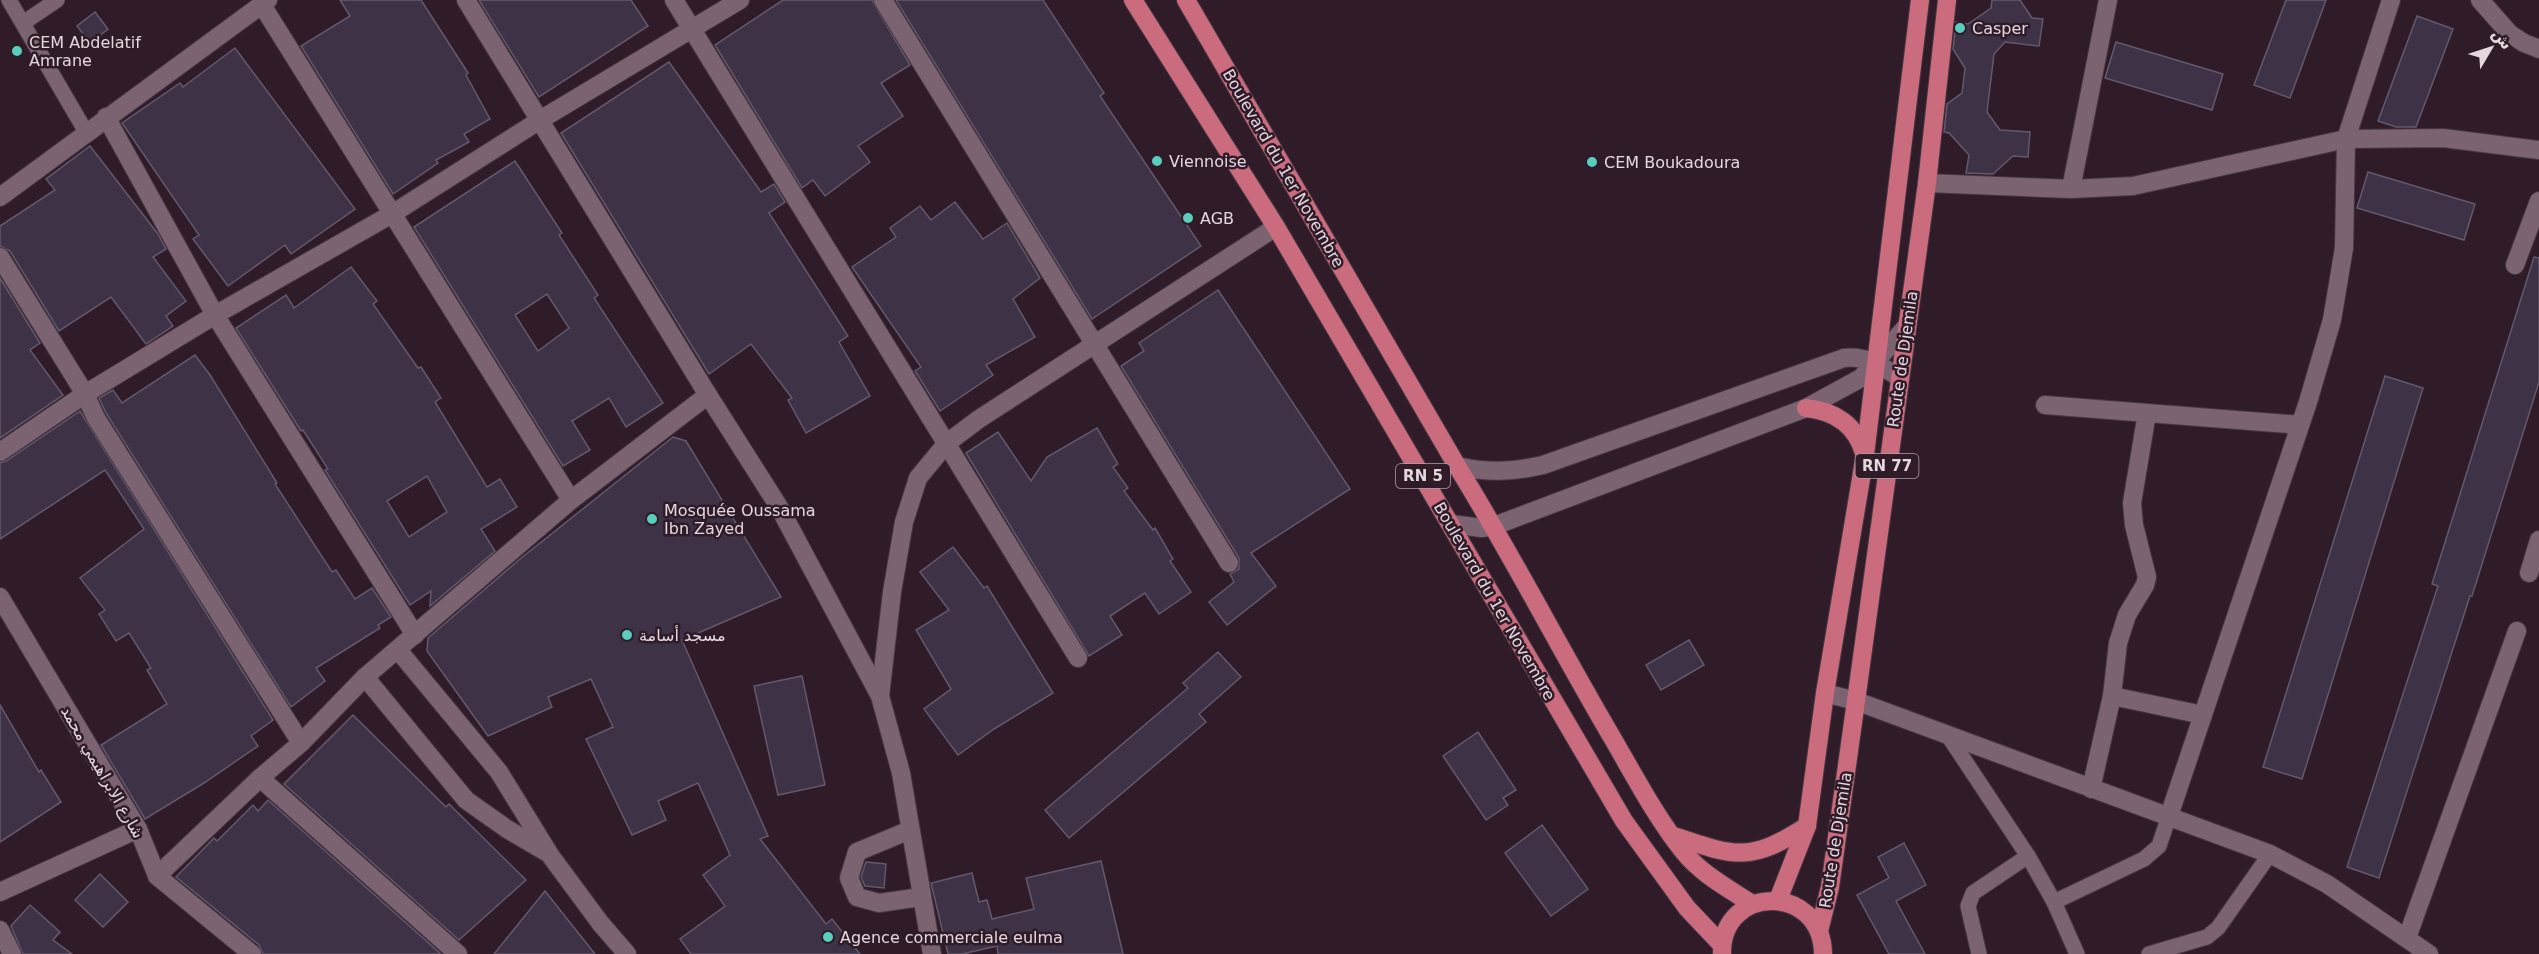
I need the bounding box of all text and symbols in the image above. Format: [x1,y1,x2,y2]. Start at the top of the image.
north arrow [2461,18,2521,78]
place label: Casper [1972,19,2028,38]
marker: Casper [1953,21,1967,35]
text: ش [2488,24,2517,53]
place label: CEM Abdelatif Amrane [29,33,141,70]
marker: CEM Abdelatif Amrane [10,44,24,58]
street label: Boulevard du 1er Novembre [1219,66,1348,271]
place label: Viennoise [1169,152,1247,171]
place label: CEM Boukadoura [1604,153,1740,172]
marker: Viennoise [1150,154,1164,168]
marker: CEM Boukadoura [1585,155,1599,169]
place label: AGB [1200,209,1234,228]
marker: AGB [1181,211,1195,225]
street label: Route de Djemila [1884,290,1921,428]
road number: RN 77 [1856,454,1918,478]
road number: RN 5 [1396,464,1450,488]
street label: Boulevard du 1er Novembre [1430,499,1559,704]
place label: Mosquée Oussama Ibn Zayed [664,501,816,538]
marker: Mosquée Oussama Ibn Zayed [645,512,659,526]
place label: مسجد أسامة [639,625,726,645]
marker: مسجد أسامة [620,628,634,642]
street label: شارع الابراهيمي محمد [56,703,148,842]
street label: Route de Djemila [1815,771,1856,909]
place label: Agence commerciale eulma [840,928,1063,947]
marker: Agence commerciale eulma [821,930,835,944]

